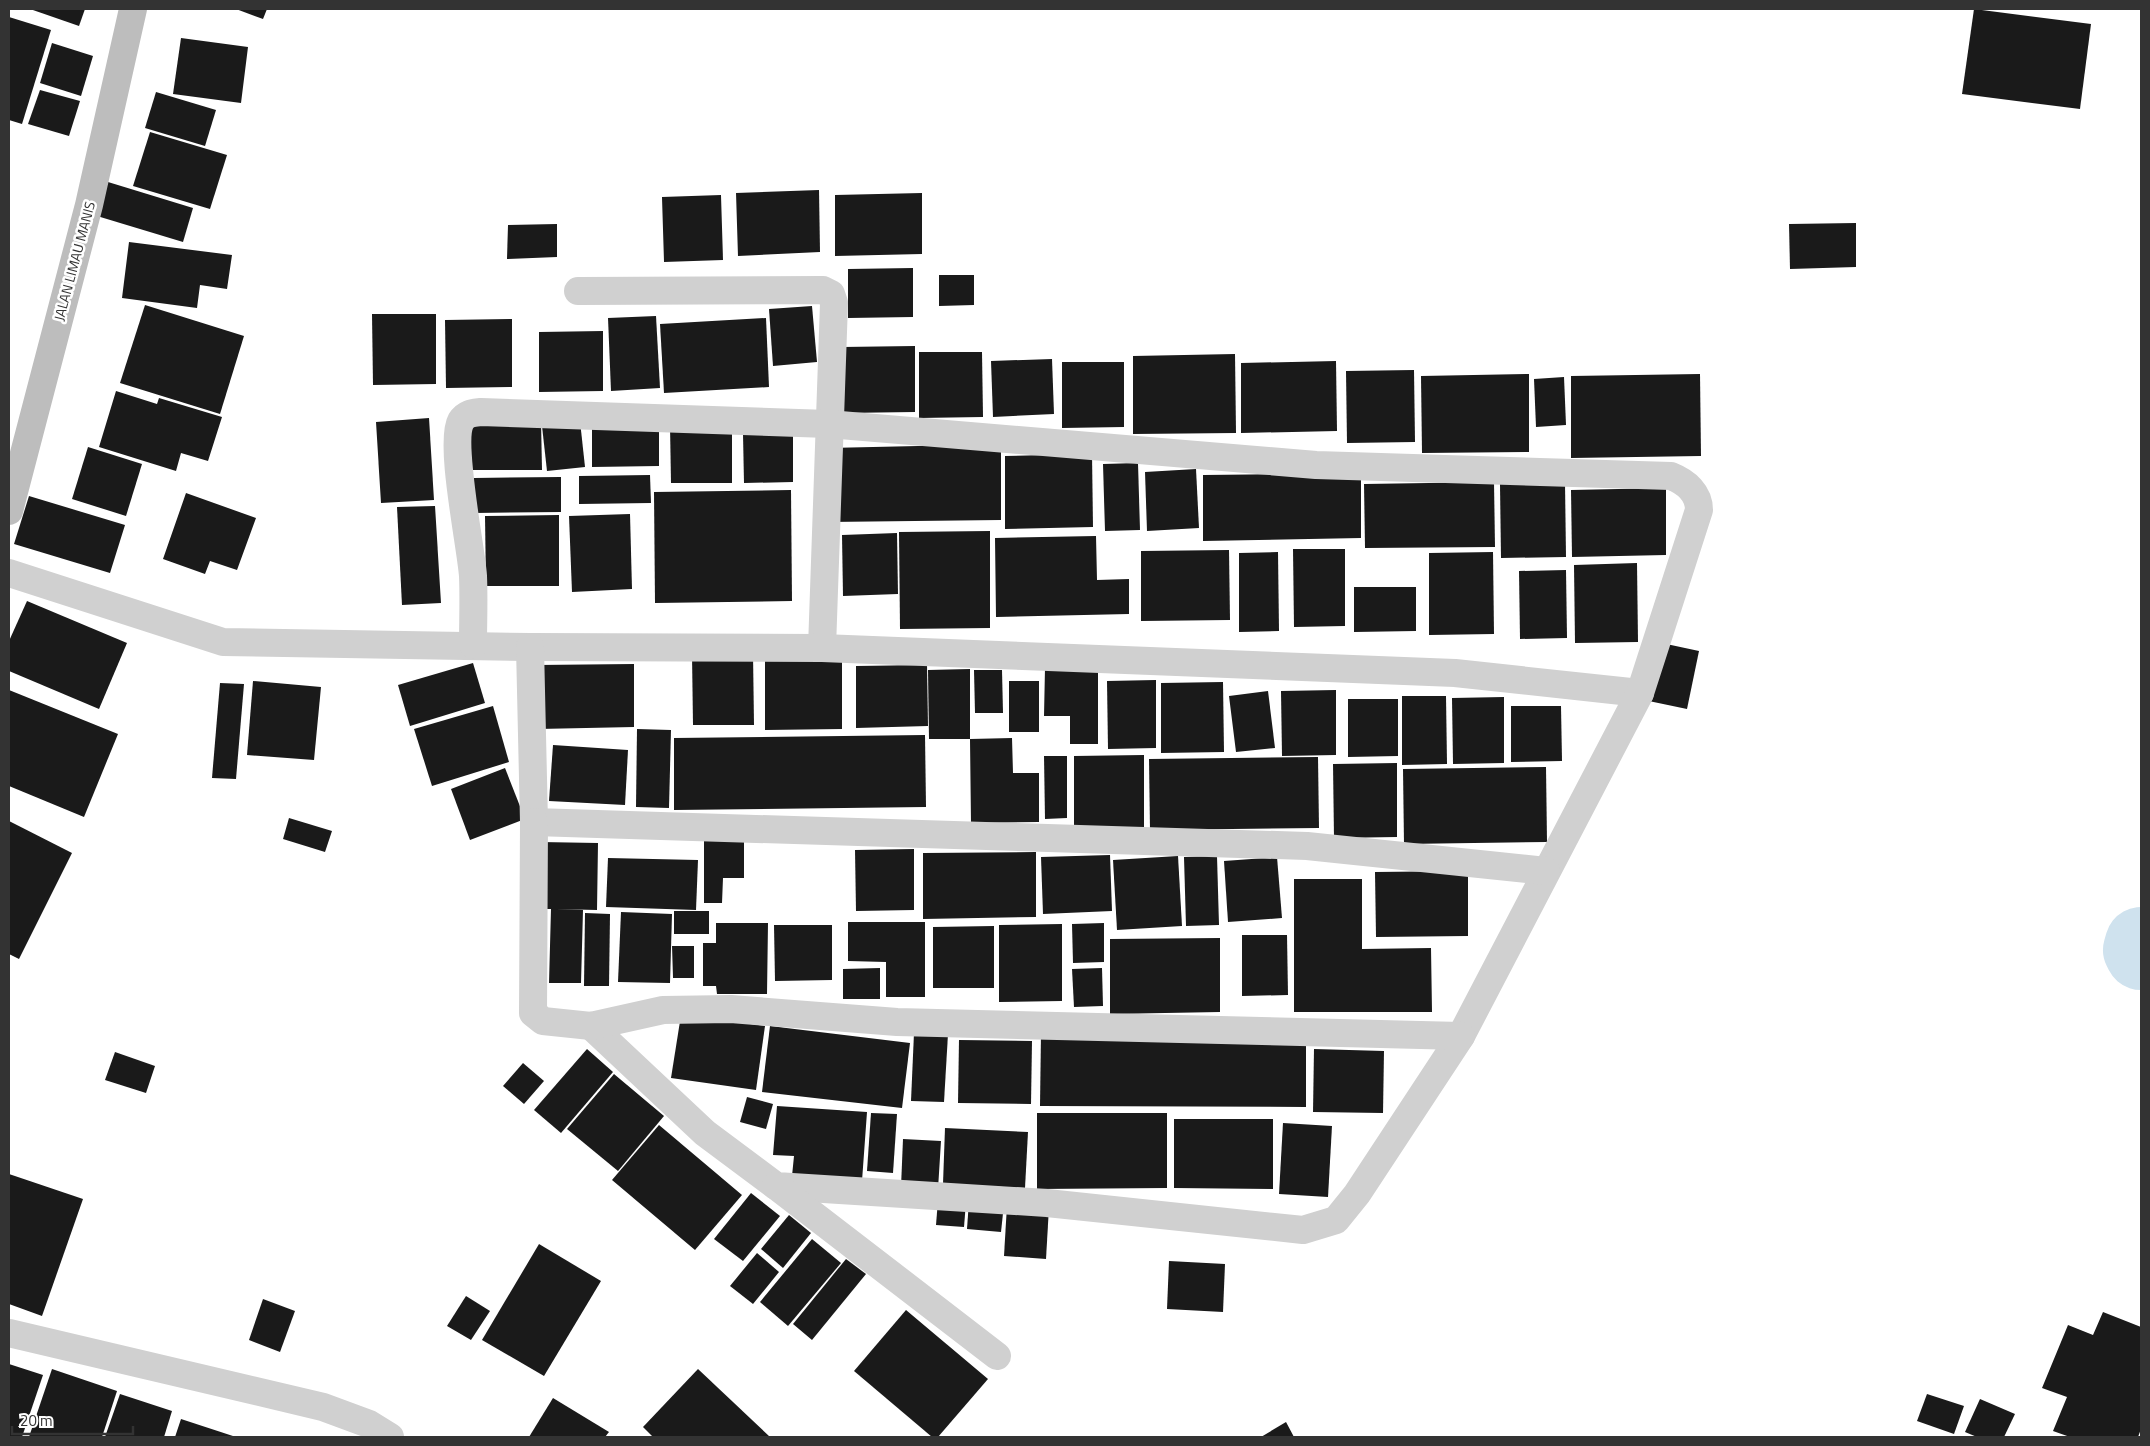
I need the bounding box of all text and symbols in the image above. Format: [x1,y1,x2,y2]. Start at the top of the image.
street label: JALAN LIMAU MANIS [48,199,100,323]
scale bar [12,1404,134,1436]
text: 20 m [20,1409,53,1432]

